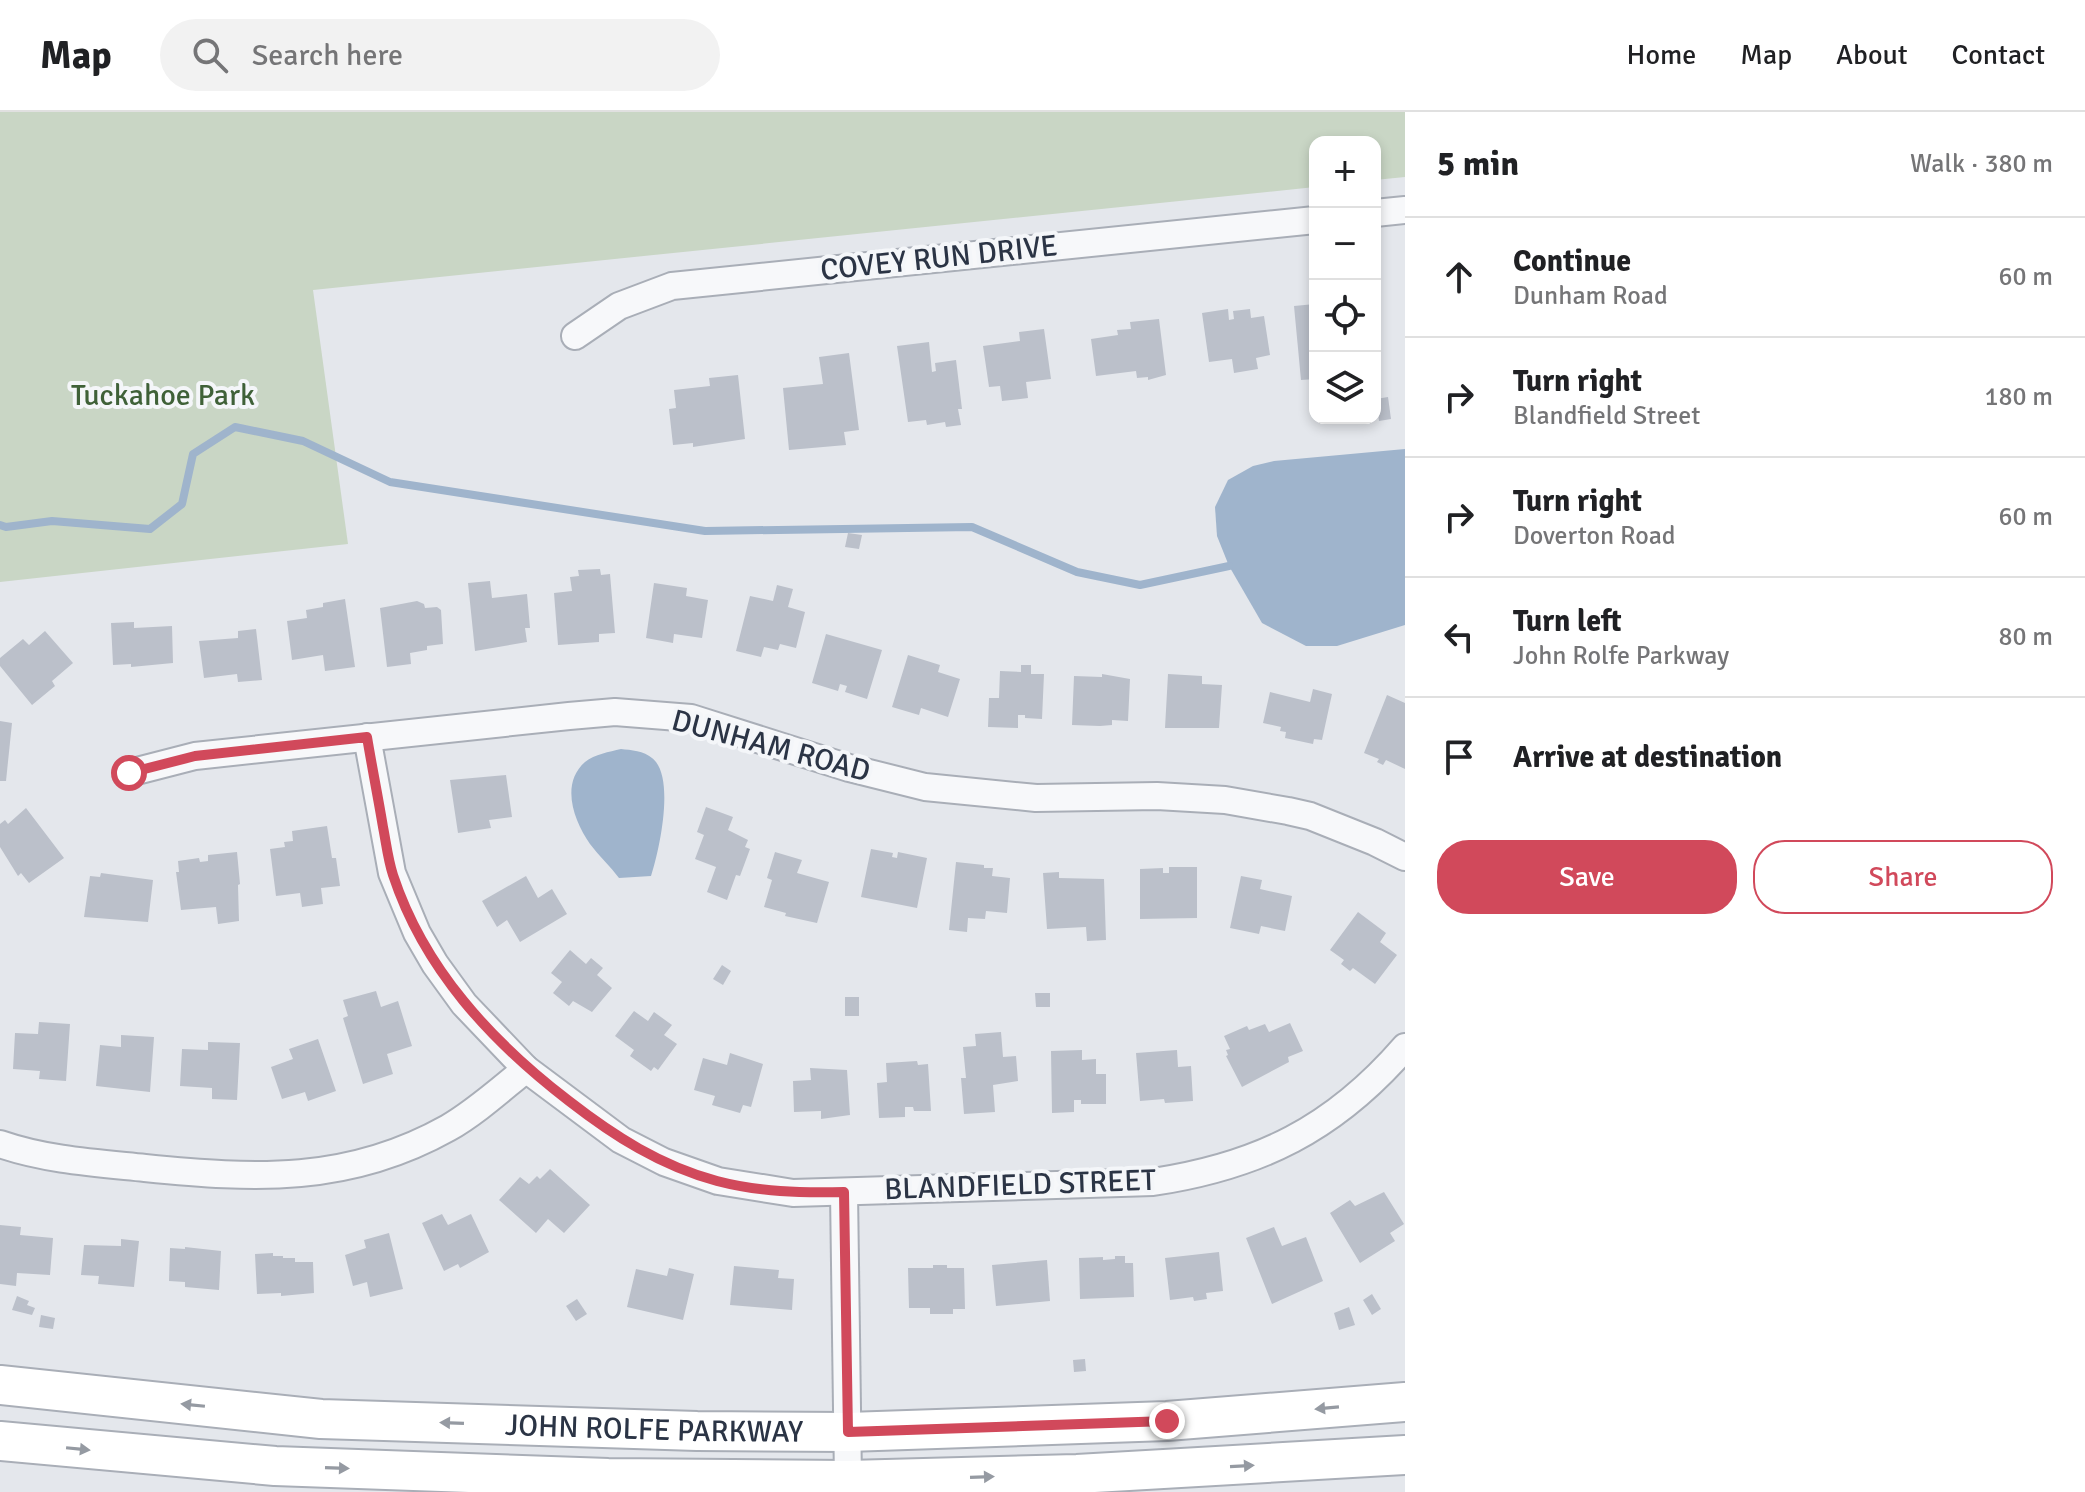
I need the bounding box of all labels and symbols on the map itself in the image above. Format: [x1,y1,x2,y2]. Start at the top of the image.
street label: COVEY RUN DRIVE [819,227,1059,289]
park label: Tuckahoe Park [71,377,255,414]
street label: DUNHAM ROAD [668,702,874,790]
route start [111,755,147,791]
street label: BLANDFIELD STREET [883,1162,1157,1208]
one-way arrow [180,1399,205,1412]
one-way arrow [1314,1402,1339,1415]
route end [1149,1403,1185,1439]
street label: JOHN ROLFE PARKWAY [504,1406,803,1450]
one-way arrow [439,1417,464,1430]
one-way arrow [66,1443,91,1456]
one-way arrow [1230,1459,1255,1472]
one-way arrow [325,1462,350,1475]
one-way arrow [970,1471,995,1484]

